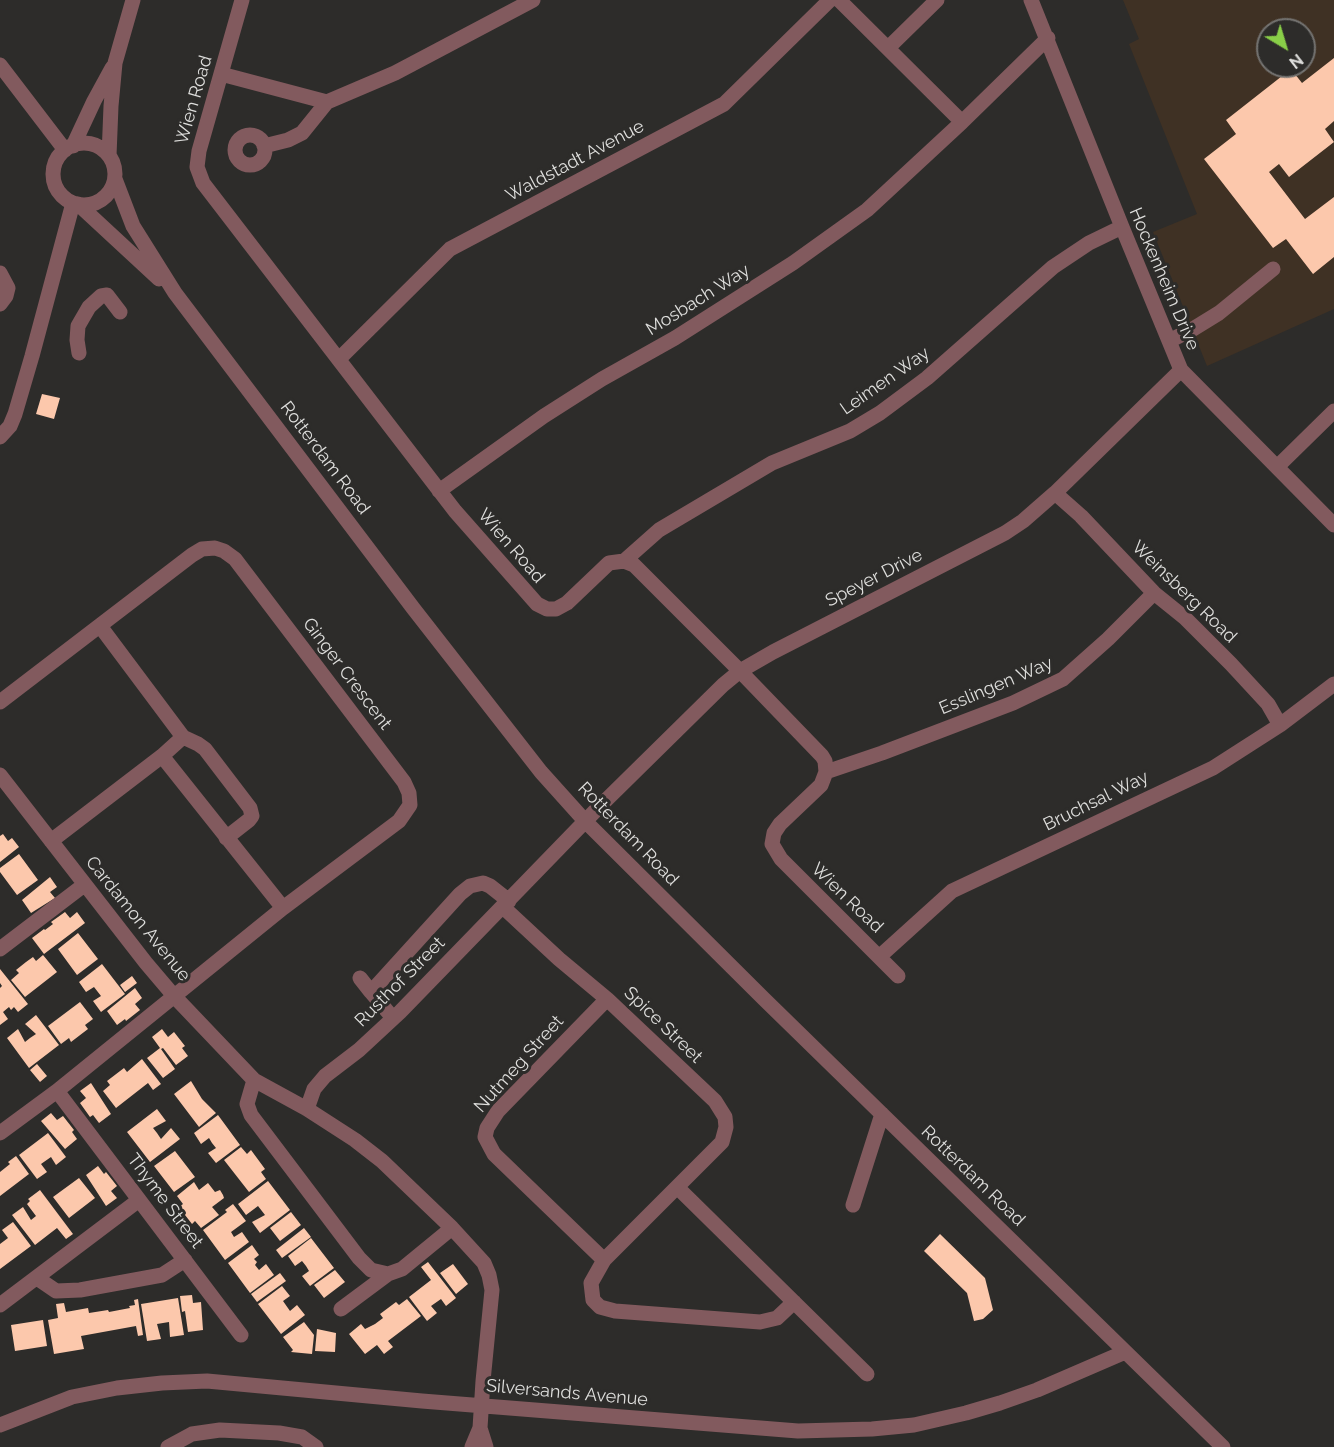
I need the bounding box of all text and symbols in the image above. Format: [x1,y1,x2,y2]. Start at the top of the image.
north arrow [1256,18,1316,78]
text: N [1285,50,1307,72]
street label: Wien Road [171,53,217,147]
street label: Waldstadt Avenue [502,115,648,207]
street label: Hockenheim Drive [1124,204,1204,354]
street label: Mosbach Way [642,260,754,340]
street label: Leimen Way [836,342,934,420]
street label: Rotterdam Road [275,397,375,519]
street label: Wien Road [473,504,549,588]
street label: Weinsberg Road [1127,536,1241,648]
street label: Speyer Drive [822,544,926,612]
street label: Ginger Crescent [298,614,396,734]
street label: Esslingen Way [936,652,1056,720]
street label: Bruchsal Way [1040,766,1152,836]
street label: Rotterdam Road [573,778,683,890]
street label: Cardamon Avenue [81,852,195,986]
street label: Wien Road [807,858,887,938]
street label: Rusthof Street [350,932,450,1032]
street label: Spice Street [619,982,707,1068]
street label: Nutmeg Street [470,1011,568,1117]
street label: Rotterdam Road [917,1121,1029,1231]
street label: Thyme Street [122,1150,208,1252]
street label: Silversands Avenue [485,1375,649,1411]

